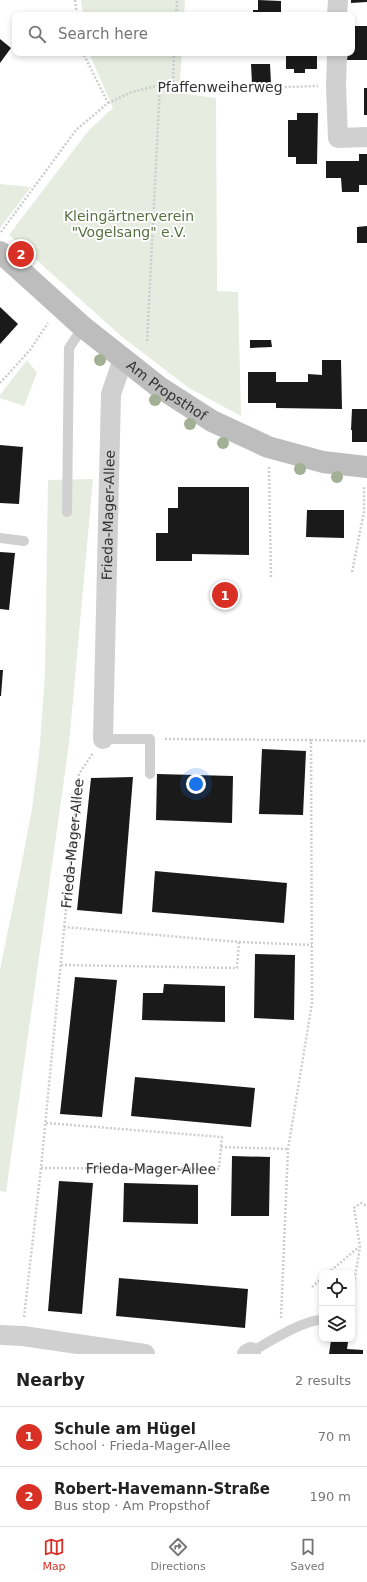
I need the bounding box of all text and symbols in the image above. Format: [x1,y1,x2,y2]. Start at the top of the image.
search box [12,12,355,56]
icon: search [26,23,48,45]
text: Search here [58,25,148,43]
street label: Pfaffenweiherweg [157,79,283,95]
park label: Kleingärtnerverein "Vogelsang" e.V. [64,208,194,240]
pin: 2 [8,239,34,269]
street label: Am Propsthof [124,357,211,424]
street label: Frieda-Mager-Allee [99,450,118,580]
pin: 1 [212,580,238,610]
your location [186,774,206,794]
street label: Frieda-Mager-Allee [58,778,87,909]
street label: Frieda-Mager-Allee [86,1160,216,1177]
map controls [319,1270,355,1342]
button: locate [319,1270,355,1306]
button: layers [319,1306,355,1342]
text: Nearby [16,1370,85,1390]
text: 2 results [295,1373,351,1388]
text: Schule am Hügel [54,1420,196,1438]
text: 1 [24,1429,34,1444]
text: 70 m [318,1429,351,1444]
text: School · Frieda-Mager-Allee [54,1438,230,1453]
text: Robert-Havemann-Straße [54,1480,270,1498]
text: 2 [24,1489,34,1504]
text: 190 m [309,1489,351,1504]
text: Bus stop · Am Propsthof [54,1498,210,1513]
tab: Map [42,1536,66,1573]
tab: Directions [150,1536,206,1573]
tab: Saved [291,1536,325,1573]

